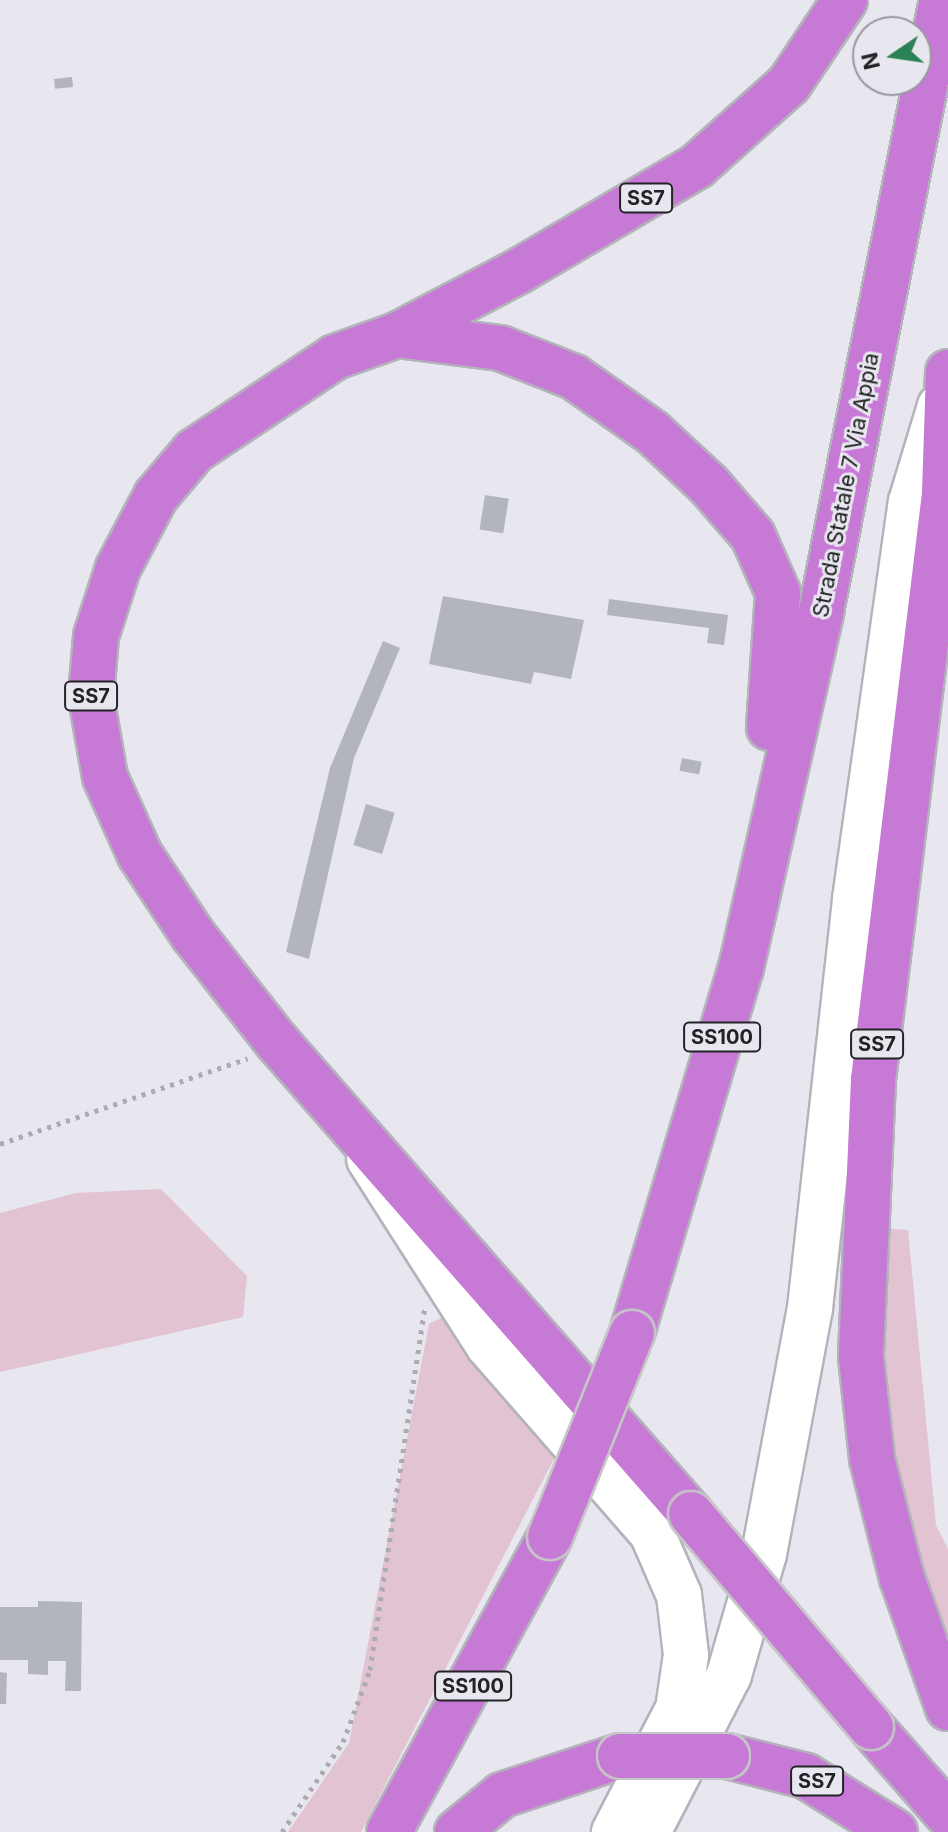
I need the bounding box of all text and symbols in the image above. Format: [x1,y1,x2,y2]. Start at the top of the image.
north arrow [852,16,932,96]
text: N [856,50,885,72]
road number: SS7 [618,182,674,214]
street label: Strada Statale 7 Via Appia [807,350,885,620]
road number: SS7 [63,680,119,712]
road number: SS100 [682,1021,762,1053]
road number: SS7 [849,1028,905,1060]
road number: SS100 [433,1670,513,1702]
road number: SS7 [789,1765,845,1797]

